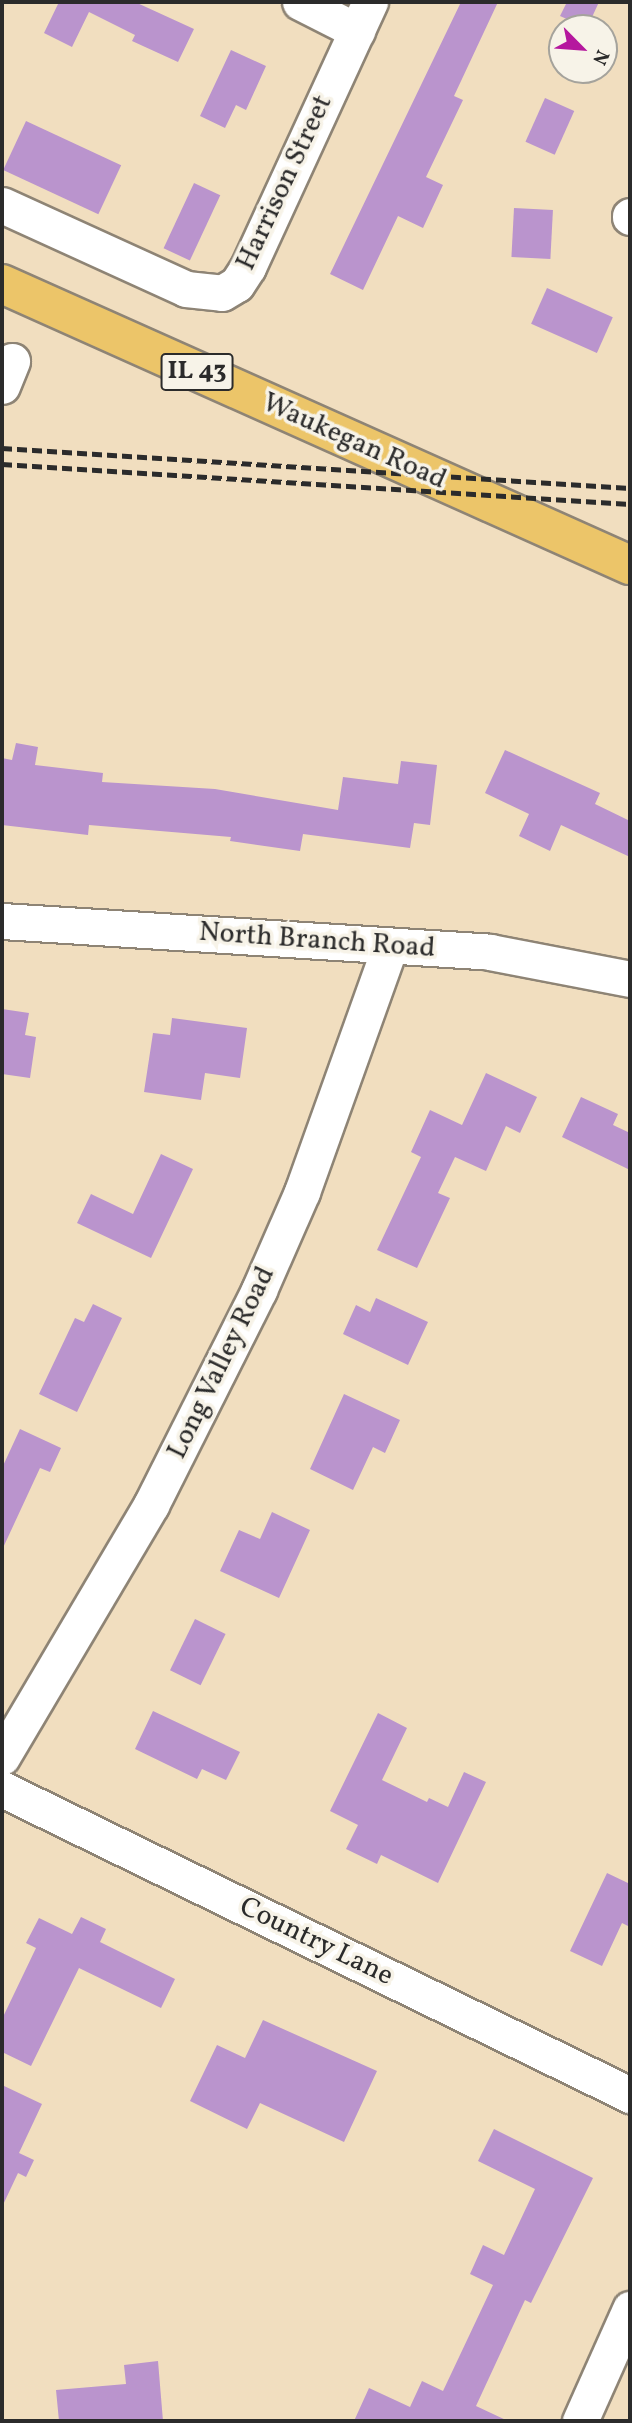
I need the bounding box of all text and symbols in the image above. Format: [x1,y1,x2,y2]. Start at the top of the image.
north arrow [548,14,618,84]
text: N [586,45,615,69]
street label: Harrison Street [230,90,340,276]
road number: IL 43 [160,350,234,394]
street label: Waukegan Road [257,386,451,498]
street label: North Branch Road [198,916,436,966]
street label: Long Valley Road [161,1261,283,1465]
street label: Country Lane [233,1890,399,1994]

